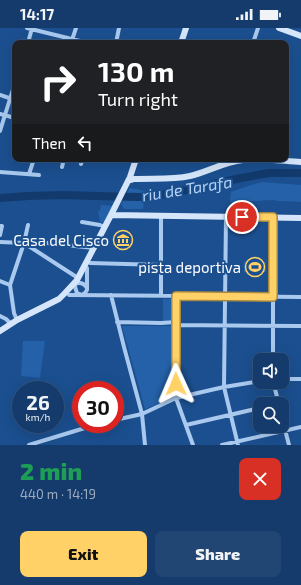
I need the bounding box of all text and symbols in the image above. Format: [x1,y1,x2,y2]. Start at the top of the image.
text: 14:17 [20,5,54,23]
text: 130 m [98,54,174,88]
icon: right [32,56,84,108]
text: Turn right [98,88,178,110]
icon: left [74,132,96,154]
text: Then [32,134,66,152]
water label: riu de Tarafa [141,171,233,205]
pin [225,200,259,234]
icon: arrive [231,206,253,228]
museum icon: Casa del Cisco [112,229,134,251]
place label: Casa del Cisco [13,231,109,249]
sports icon: pista deportiva [244,256,266,278]
place label: pista deportiva [138,258,241,276]
map controls [253,353,289,433]
button: sound [253,353,289,389]
position arrow [155,363,197,405]
speed limit sign: 30 [72,381,124,433]
text: 26 [26,390,50,414]
button: search [253,397,289,433]
text: km/h [26,411,50,423]
text: 2 min [20,456,82,485]
button: close [239,458,281,500]
text: 440 m · 14:19 [20,486,96,502]
button: Exit [20,531,147,577]
button: Share [155,531,281,577]

